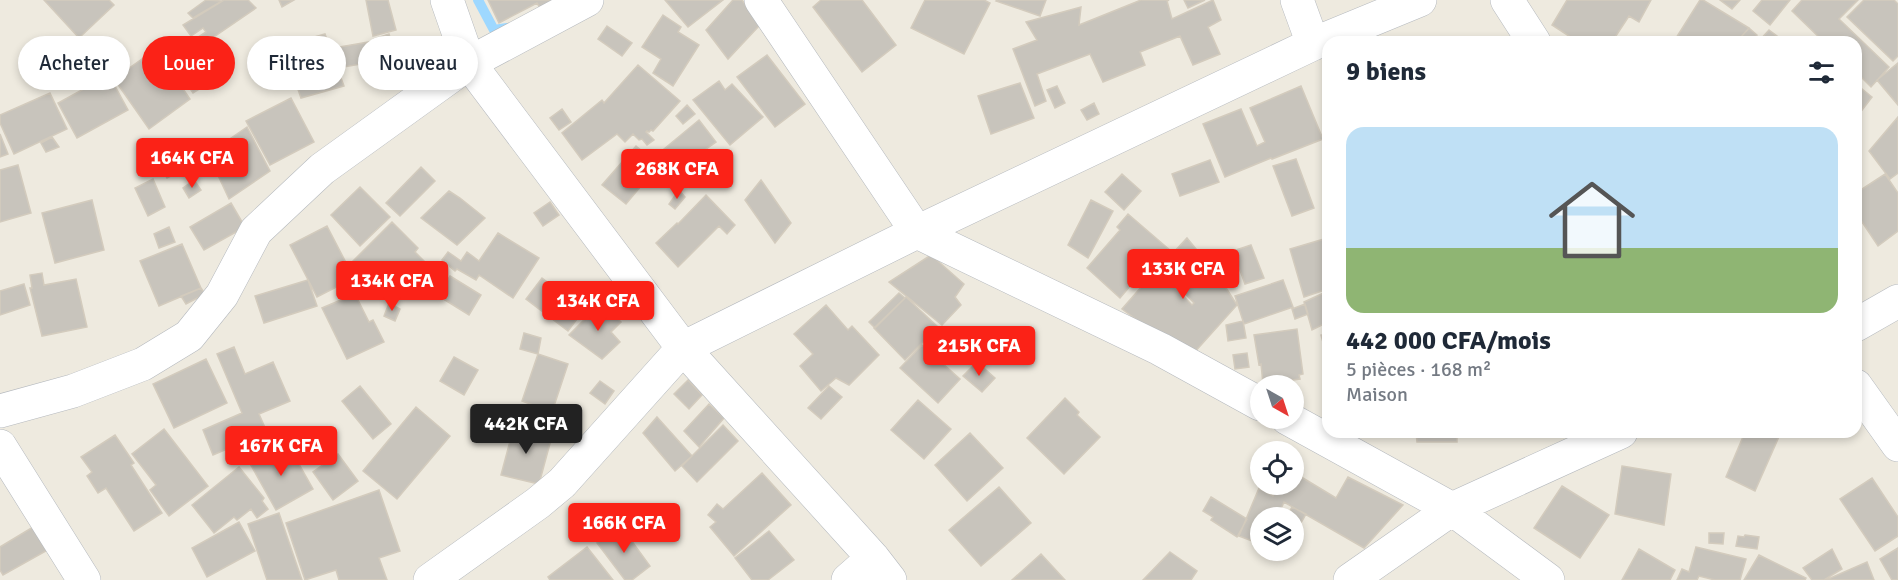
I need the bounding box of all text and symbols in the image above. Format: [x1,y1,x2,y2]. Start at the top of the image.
chip: Acheter [18,36,130,90]
chip: Louer [142,36,235,90]
chip: Filtres [247,36,346,90]
chip: Nouveau [358,36,478,90]
text: 9 biens [1346,56,1426,88]
icon: filters [1805,56,1838,89]
pin: 164K CFA [130,138,254,189]
text: 164K CFA [150,145,234,170]
pin: 268K CFA [615,149,739,200]
text: 268K CFA [635,156,719,181]
icon: home [1538,166,1646,274]
pin: 133K CFA [1121,249,1245,300]
text: 133K CFA [1141,256,1225,281]
pin: 134K CFA [330,261,454,312]
text: 134K CFA [350,268,434,293]
pin: 134K CFA [536,281,660,332]
text: 134K CFA [556,288,640,313]
text: 442 000 CFA/mois [1346,325,1551,357]
pin: 215K CFA [917,326,1041,377]
text: 215K CFA [937,333,1021,358]
text: 5 pièces · 168 m² [1346,357,1491,382]
north arrow [1250,375,1304,429]
map controls [1250,375,1304,561]
text: Maison [1346,382,1408,407]
pin: 442K CFA [464,404,588,455]
text: 442K CFA [484,411,568,436]
pin: 167K CFA [219,426,343,477]
text: 167K CFA [239,433,323,458]
button: locate [1250,441,1304,495]
pin: 166K CFA [562,503,686,554]
button: layers [1250,507,1304,561]
text: 166K CFA [582,510,666,535]

